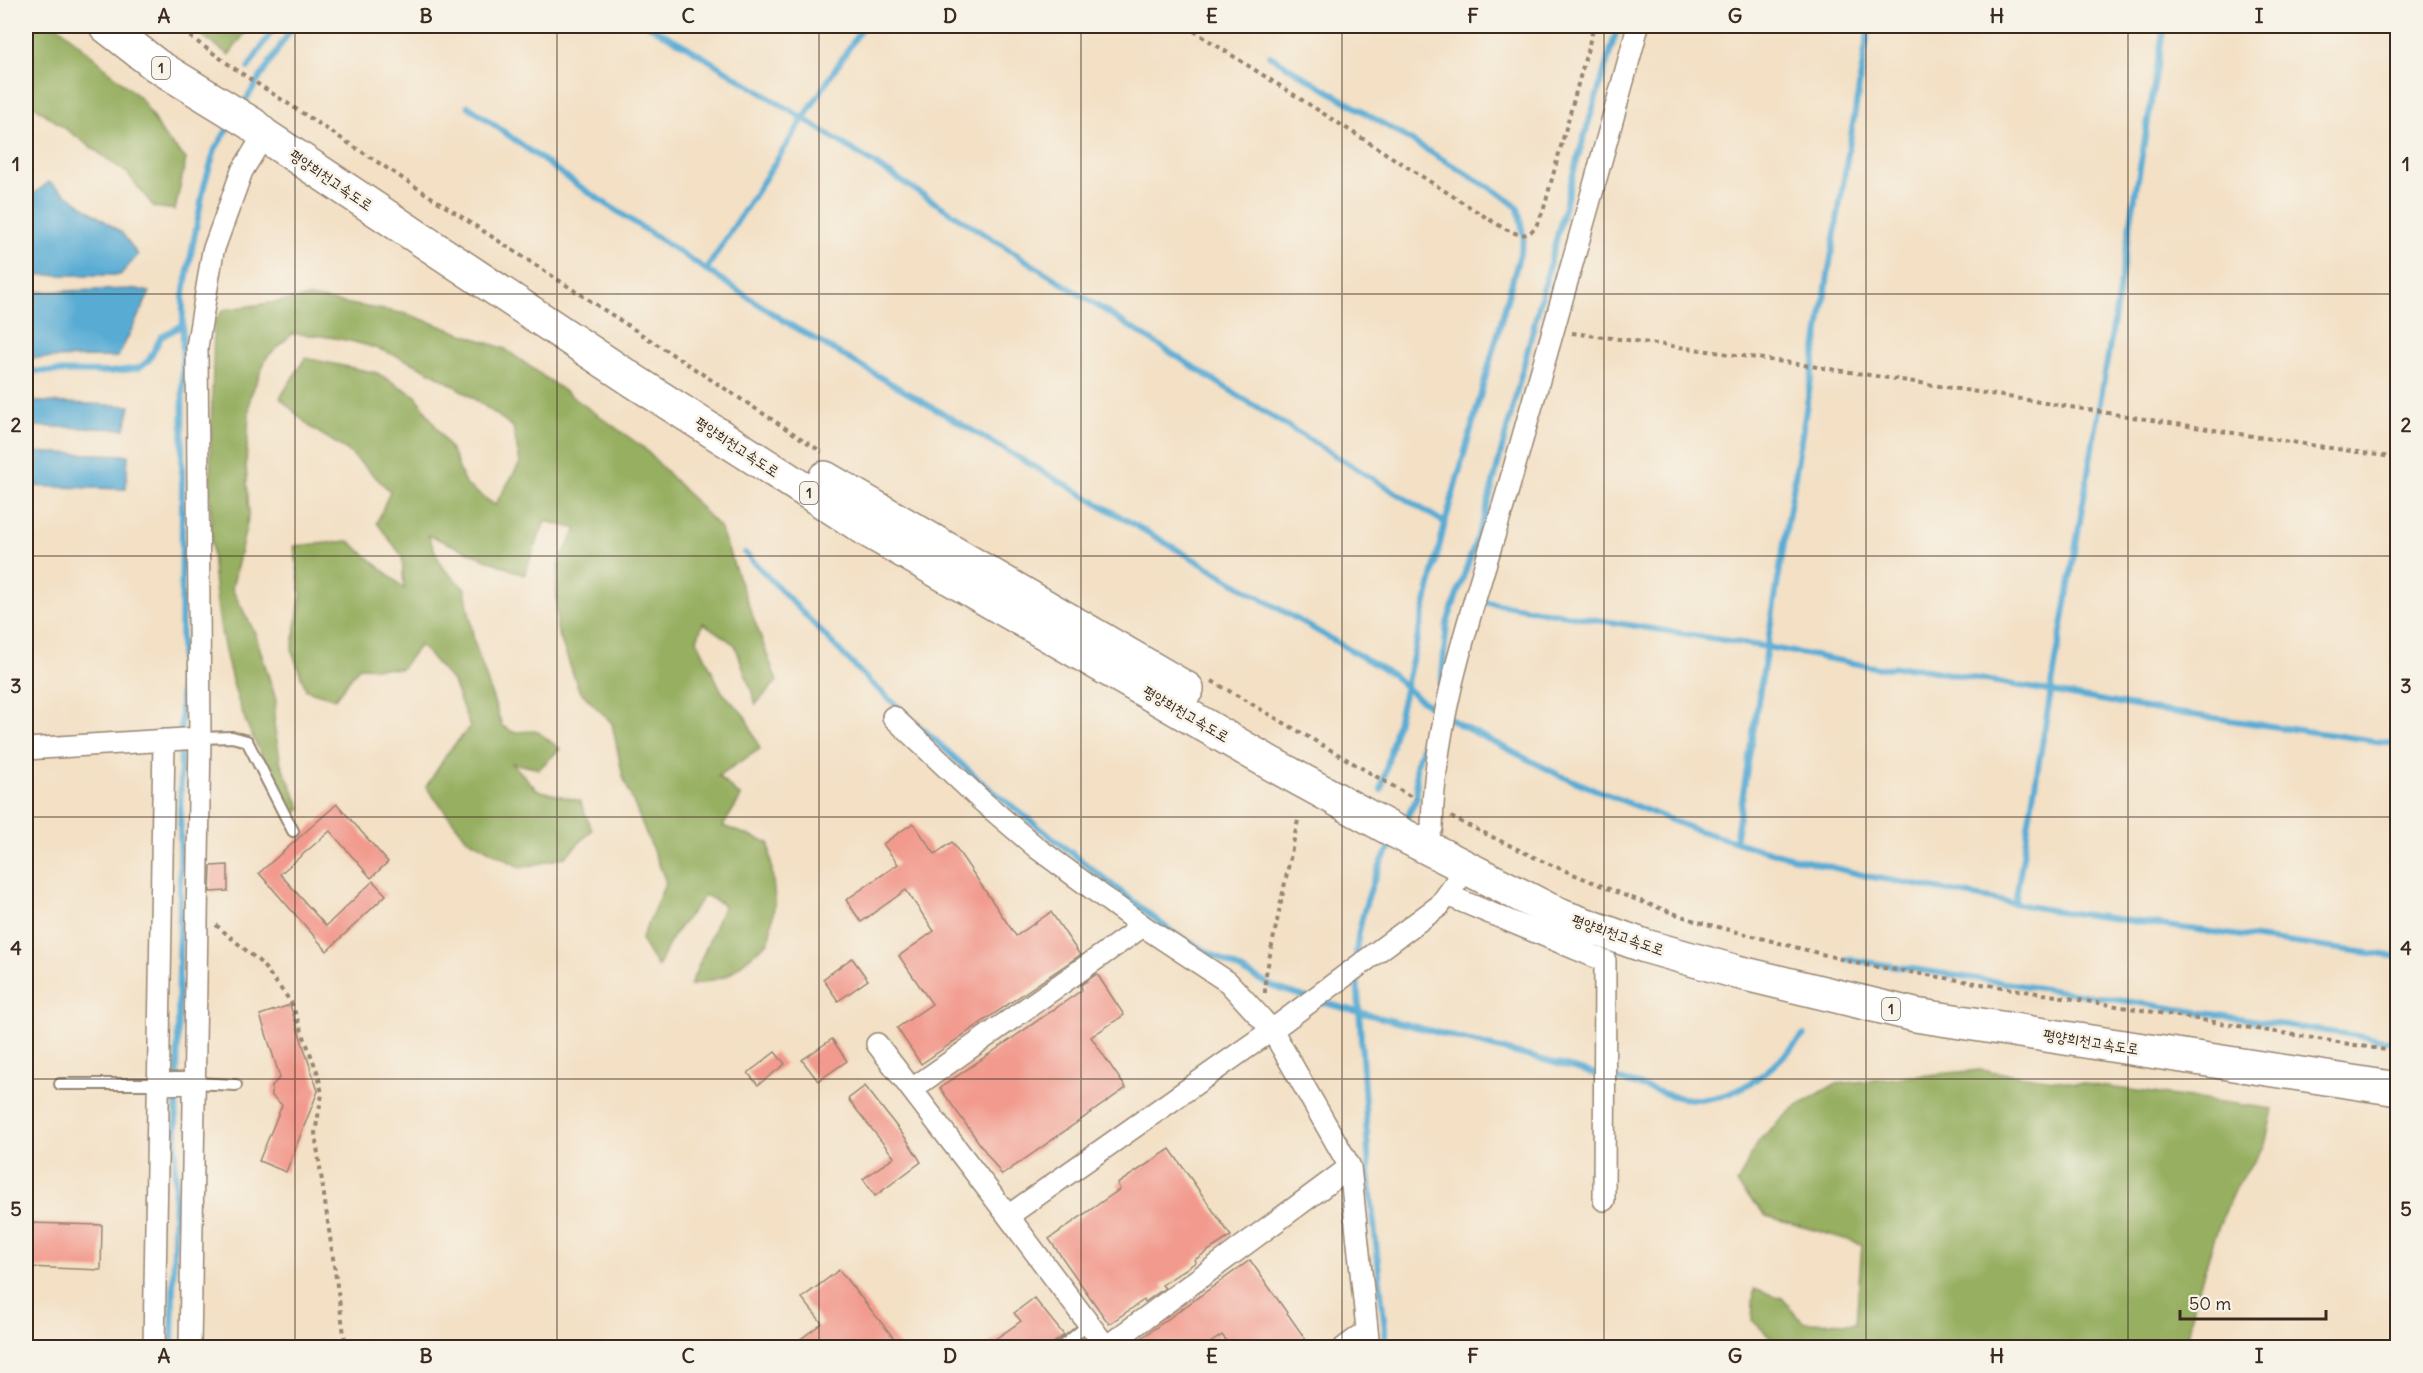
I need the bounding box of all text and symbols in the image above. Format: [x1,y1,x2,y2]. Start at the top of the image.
text: A [158,3,171,28]
text: B [419,3,433,28]
text: C [681,3,695,28]
text: D [943,3,957,28]
text: E [1206,3,1218,28]
text: F [1467,3,1479,28]
text: G [1728,3,1742,28]
text: H [1990,3,2004,28]
text: I [2255,3,2264,28]
road number: 1 [152,57,170,79]
street label: 평양희천고속도로 [286,145,377,214]
text: 1 [12,151,20,176]
text: 1 [2402,151,2410,176]
text: 2 [11,412,22,437]
street label: 평양희천고속도로 [692,412,783,481]
text: 2 [2401,412,2412,437]
road number: 1 [800,482,818,504]
text: 3 [10,673,22,698]
text: 3 [2400,673,2412,698]
street label: 평양희천고속도로 [1140,681,1233,746]
street label: 평양희천고속도로 [1569,910,1667,959]
text: 4 [10,935,22,960]
text: 4 [2400,935,2412,960]
road number: 1 [1882,998,1900,1020]
street label: 평양희천고속도로 [2042,1025,2140,1058]
text: 5 [10,1196,22,1221]
text: 5 [2400,1196,2412,1221]
scale bar [2180,1283,2326,1321]
text: 50 m [2189,1292,2231,1315]
text: A [158,1343,171,1368]
text: B [419,1343,433,1368]
text: C [681,1343,695,1368]
text: D [943,1343,957,1368]
text: E [1206,1343,1218,1368]
text: F [1467,1343,1479,1368]
text: G [1728,1343,1742,1368]
text: H [1990,1343,2004,1368]
text: I [2255,1343,2264,1368]

